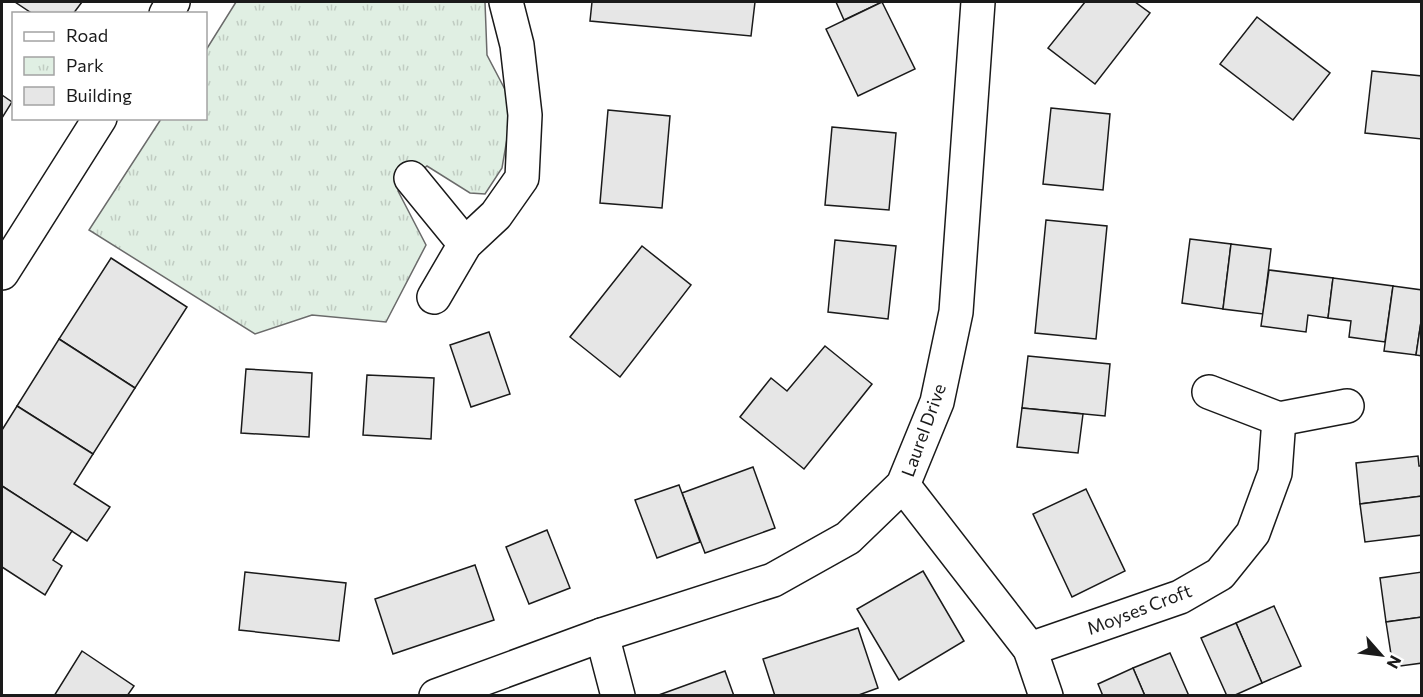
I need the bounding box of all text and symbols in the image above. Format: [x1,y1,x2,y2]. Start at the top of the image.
legend [12,12,207,120]
text: Road [66,24,108,46]
text: Park [66,54,104,76]
text: Building [66,84,132,106]
street label: Laurel Drive [896,380,950,480]
street label: Moyses Croft [1083,579,1195,639]
north arrow [1351,625,1411,685]
text: N [1383,653,1406,672]

